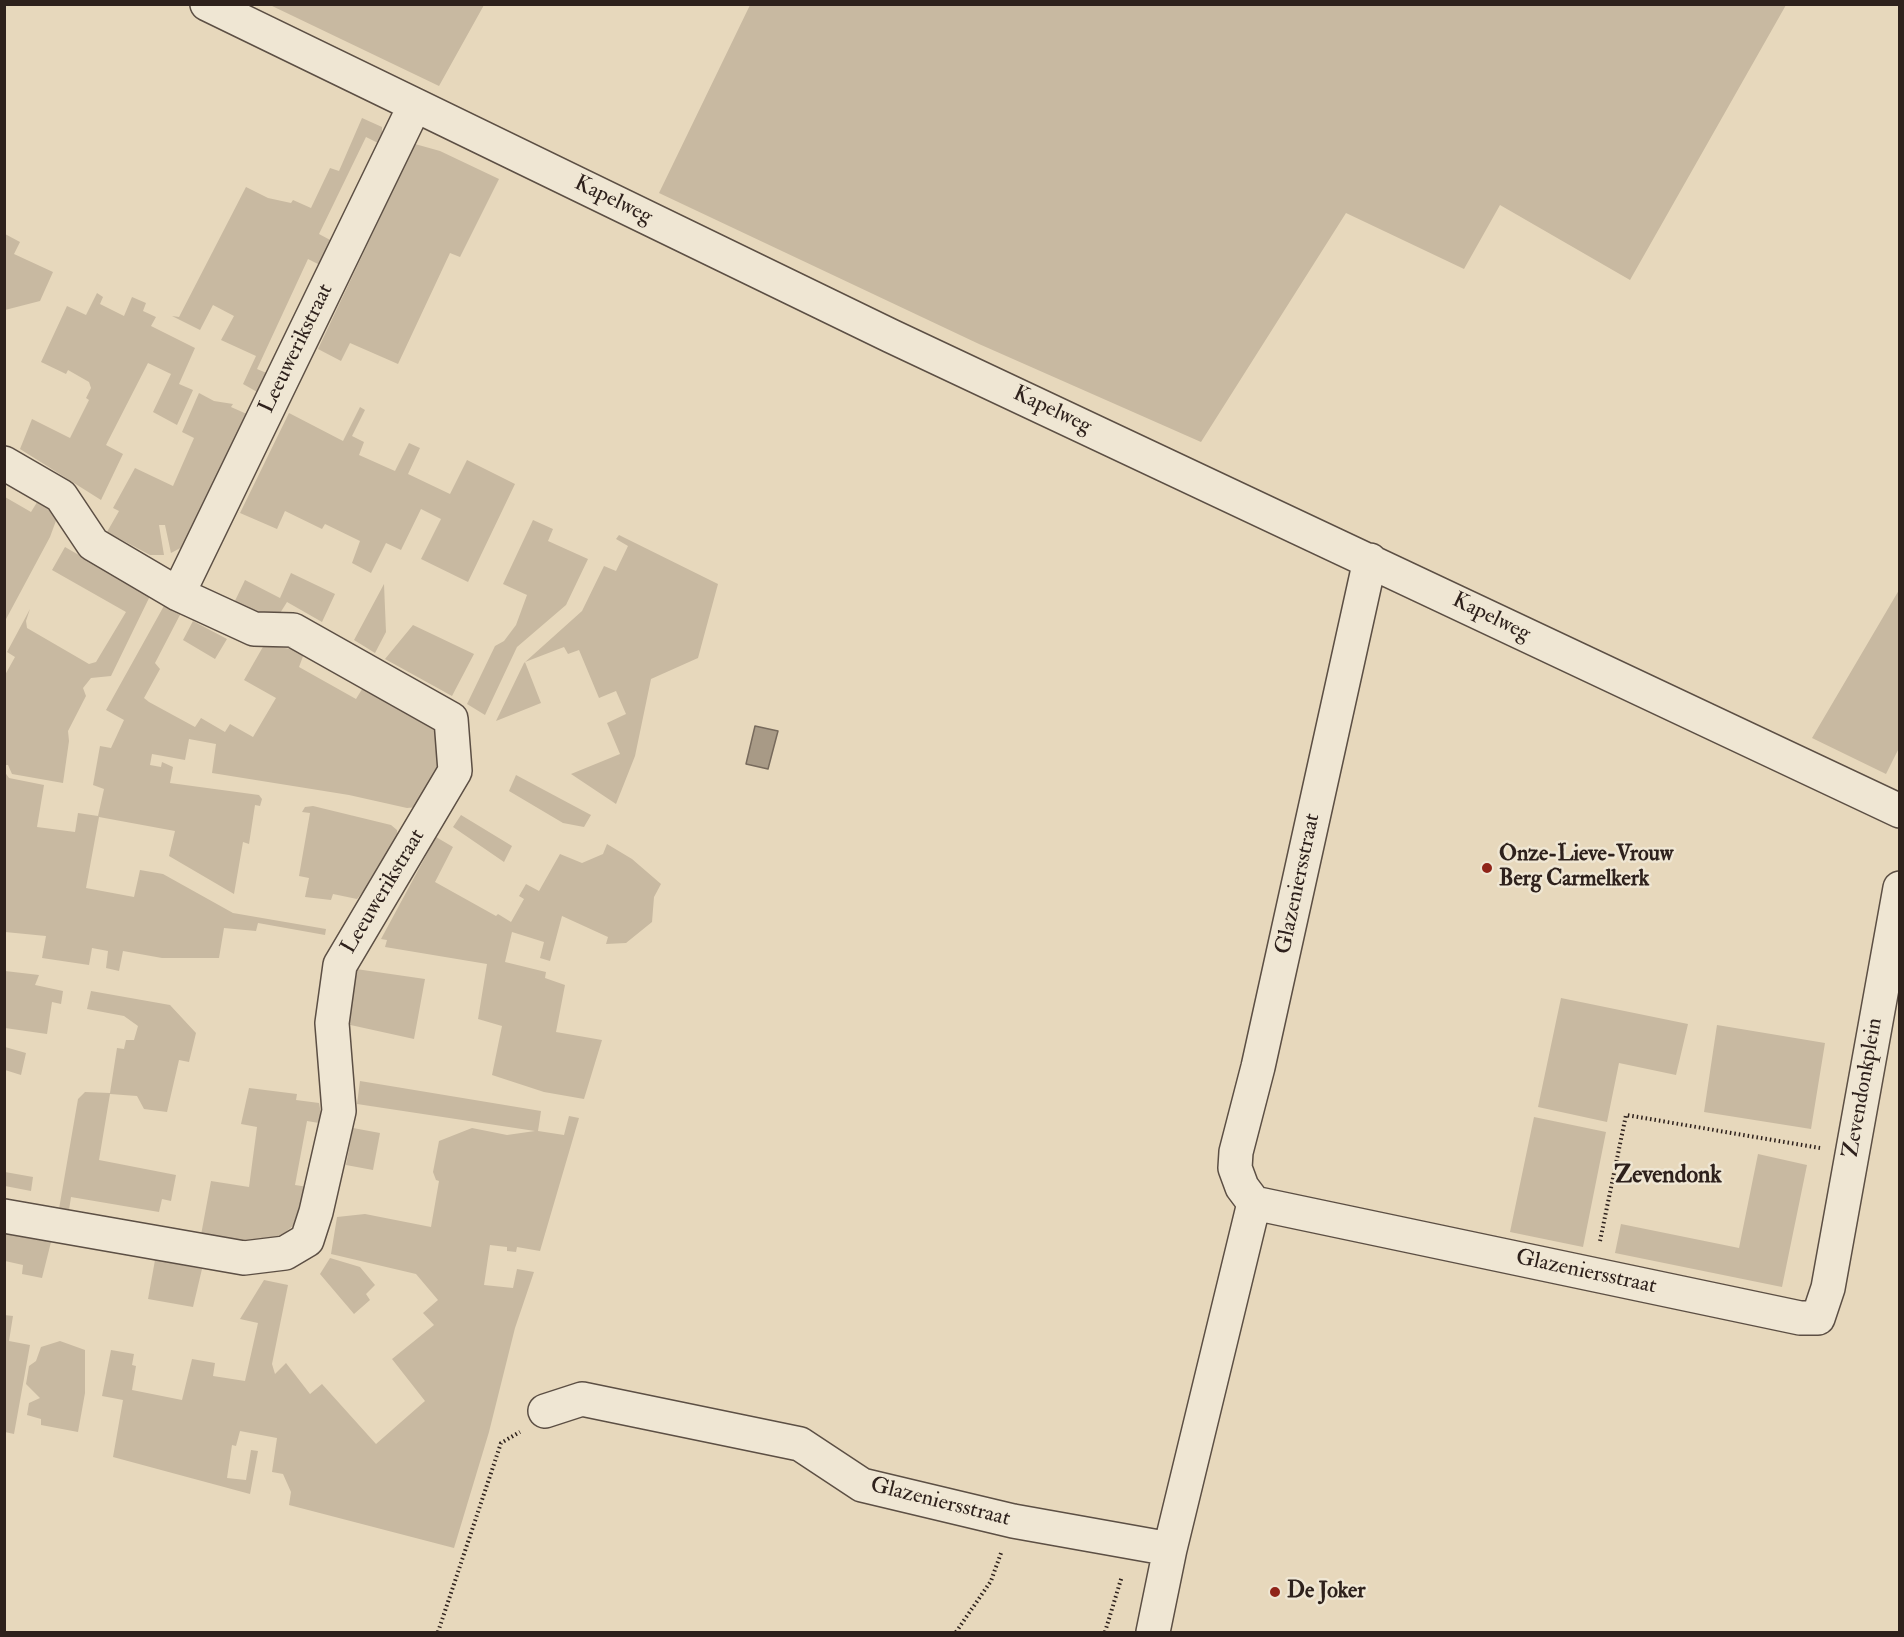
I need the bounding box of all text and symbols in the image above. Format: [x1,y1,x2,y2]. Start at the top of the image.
street label: Kapelweg [570,171,656,231]
street label: Leeuwerikstraat [254,280,340,418]
street label: Kapelweg [1009,381,1095,441]
street label: Kapelweg [1448,588,1534,648]
street label: Glazeniersstraat [1271,811,1327,957]
street label: Leeuwerikstraat [336,825,432,959]
place label: Onze-Lieve-Vrouw Berg Carmelkerk [1499,842,1673,894]
marker: Onze-Lieve-Vrouw Berg Carmelkerk [1480,861,1494,875]
street label: Zevendonkplein [1839,1016,1889,1160]
district label: Zevendonk [1614,1163,1722,1191]
street label: Glazeniersstraat [1513,1245,1659,1301]
street label: Glazeniersstraat [867,1473,1013,1533]
place label: De Joker [1287,1579,1365,1605]
marker: De Joker [1268,1585,1282,1599]

